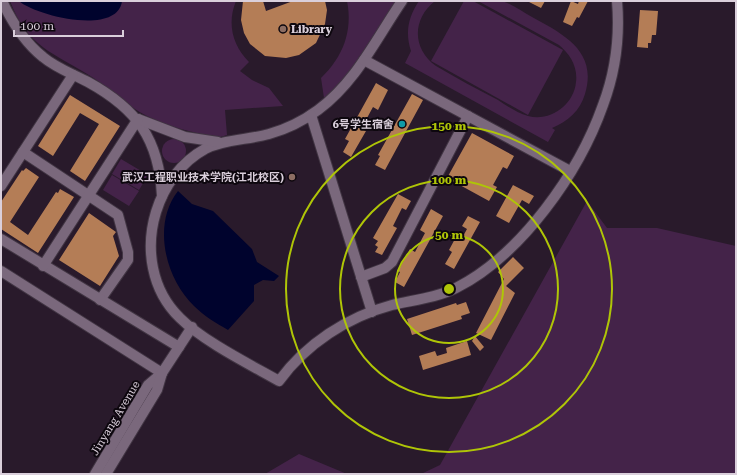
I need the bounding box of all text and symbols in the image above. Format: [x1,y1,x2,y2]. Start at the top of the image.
scale bar [14,12,123,38]
text: 100 m [20,19,54,33]
place label: Library [291,23,332,36]
marker: Library [278,24,288,34]
place label: 6号学生宿舍 [333,118,394,131]
marker: 6号学生宿舍 [397,119,407,129]
text: 150 m [432,119,467,133]
place label: 武汉工程职业技术学院(江北校区) [122,171,284,184]
marker: 武汉工程职业技术学院(江北校区) [287,172,297,182]
text: 100 m [432,173,467,187]
text: 50 m [435,228,463,242]
centre of rings [442,282,456,296]
street label: Jinyang Avenue [88,379,143,458]

